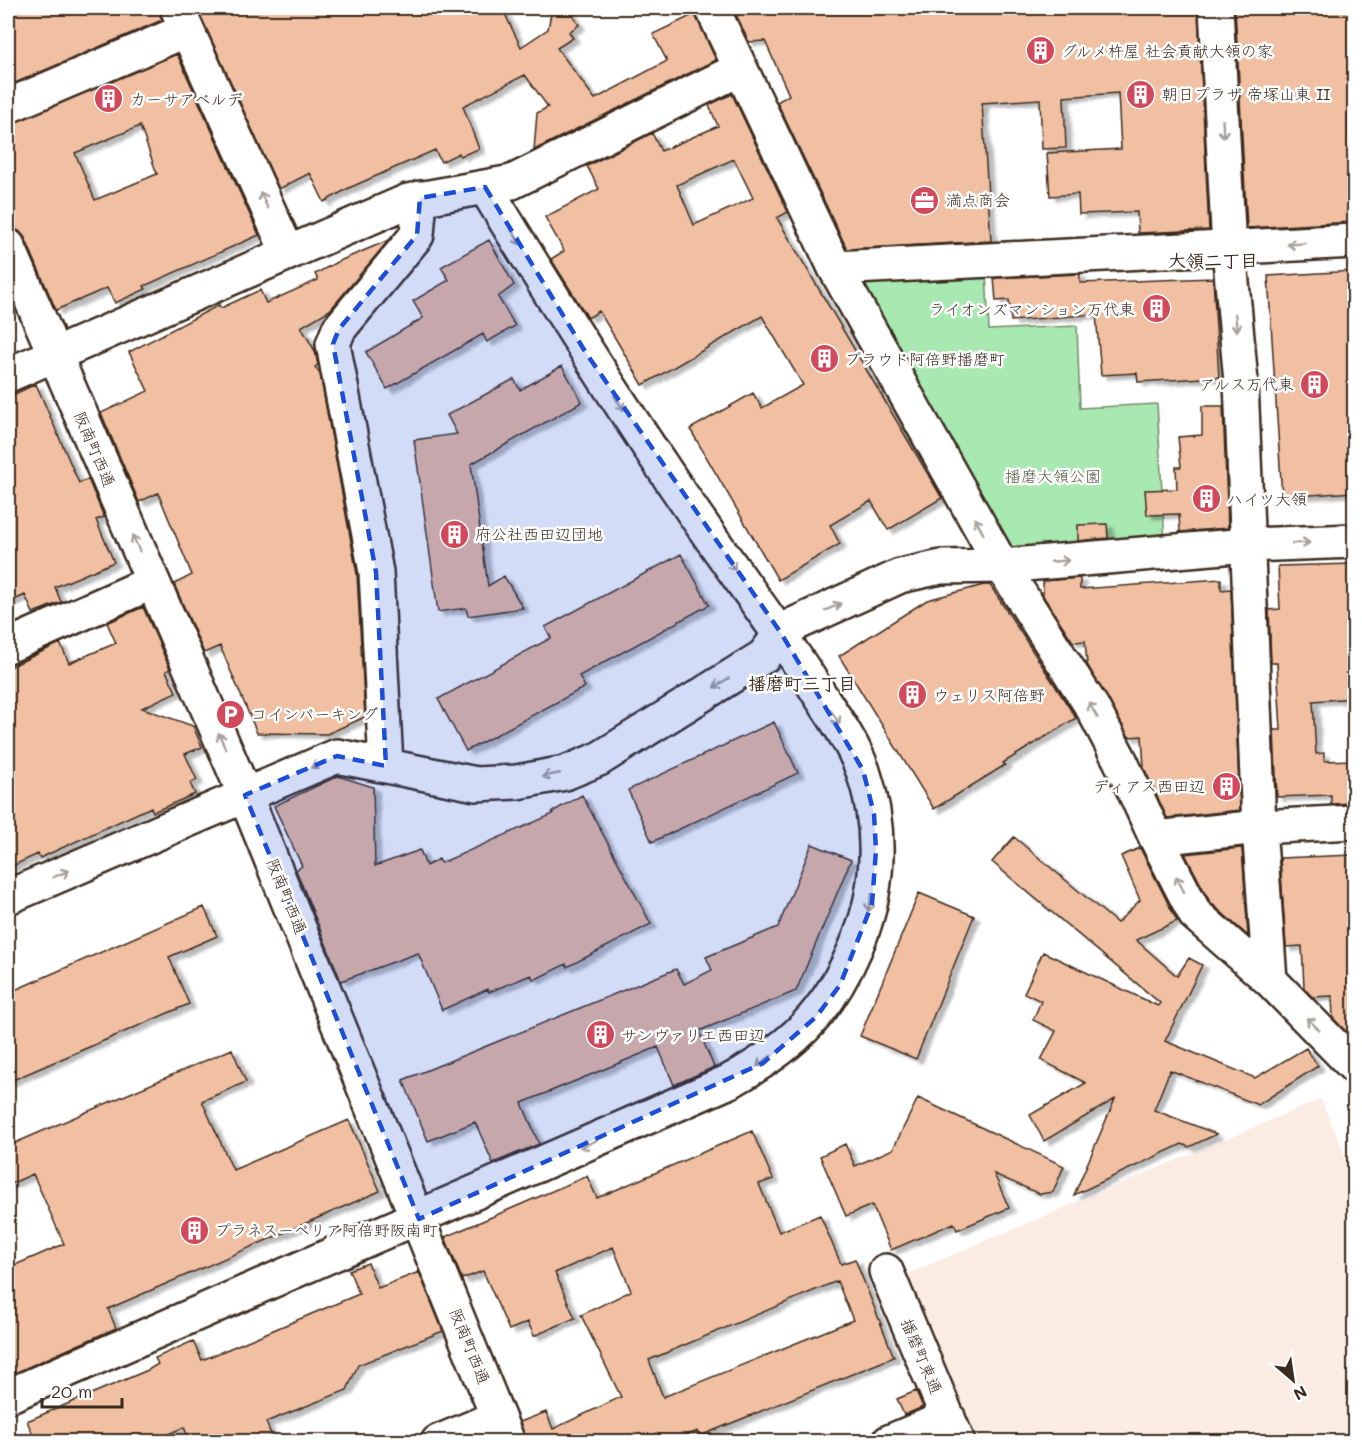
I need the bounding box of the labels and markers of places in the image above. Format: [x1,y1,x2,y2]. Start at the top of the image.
building icon: グルメ杵屋 社会貢献大領の家 [1024,35,1056,67]
place label: グルメ杵屋 社会貢献大領の家 [1061,40,1273,61]
building icon: 朝日プラザ 帝塚山東 II [1125,78,1157,110]
building icon: カーサアベルデ [93,83,125,115]
place label: 朝日プラザ 帝塚山東 II [1162,83,1330,104]
place label: カーサアベルデ [130,88,243,109]
office icon: 満点商会 [909,184,941,216]
place label: 満点商会 [946,189,1010,210]
building icon: ライオンズマンション万代東 [1140,293,1172,325]
place label: ライオンズマンション万代東 [929,298,1135,319]
building icon: プラウド阿倍野播磨町 [808,343,840,375]
place label: プラウド阿倍野播磨町 [845,348,1005,369]
building icon: アルス万代東 [1299,368,1331,400]
place label: アルス万代東 [1199,373,1294,394]
building icon: ハイツ大領 [1190,483,1222,515]
place label: ハイツ大領 [1227,488,1307,509]
building icon: 府公社西田辺団地 [438,518,470,550]
place label: 府公社西田辺団地 [475,523,603,544]
building icon: ウェリス阿倍野 [896,679,928,711]
place label: ウェリス阿倍野 [933,684,1045,705]
parking icon: コインパーキング [214,698,246,730]
place label: コインパーキング [251,703,378,724]
building icon: ディアス西田辺 [1210,770,1242,802]
place label: ディアス西田辺 [1093,775,1205,796]
building icon: サンヴァリエ西田辺 [584,1019,616,1051]
place label: サンヴァリエ西田辺 [621,1024,765,1045]
building icon: プラネスーペリア阿倍野阪南町 [178,1214,210,1246]
place label: プラネスーペリア阿倍野阪南町 [215,1219,438,1240]

